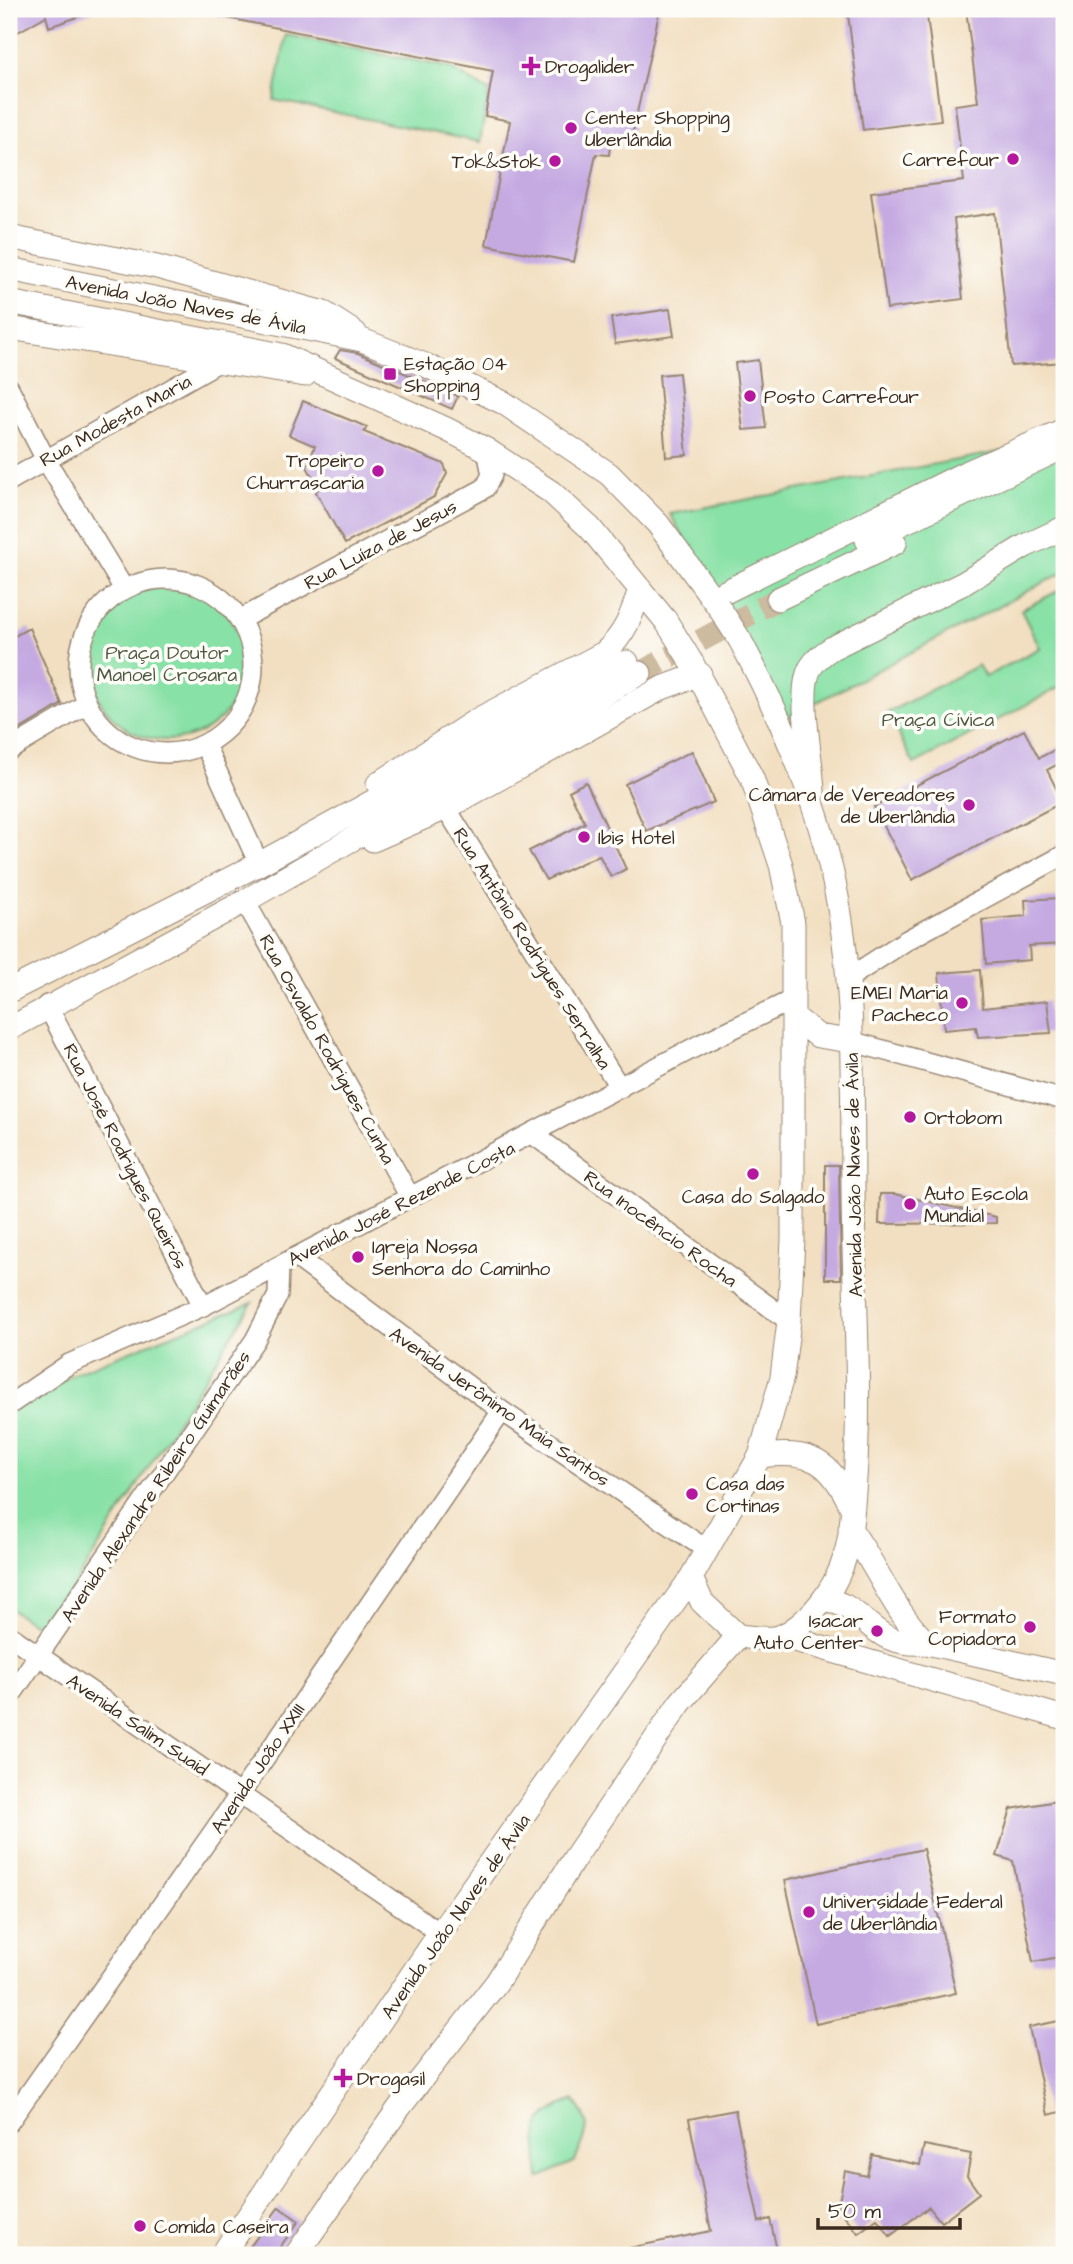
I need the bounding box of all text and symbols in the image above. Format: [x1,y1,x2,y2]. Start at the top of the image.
place label: Drogalider [545,54,635,82]
marker: Drogalider [523,58,539,74]
place label: Center Shopping Uberlândia [585,105,730,154]
marker: Center Shopping Uberlândia [563,120,579,136]
place label: Carrefour [903,147,1000,174]
place label: Tok&Stok [452,149,541,176]
marker: Carrefour [1005,151,1021,167]
marker: Tok&Stok [547,153,563,169]
street label: Avenida João Naves de Ávila [63,269,309,342]
place label: Estação 04 Shopping [404,351,507,401]
marker: Estação 04 Shopping [382,366,398,382]
street label: Rua Modesta Maria [35,368,197,474]
place label: Posto Carrefour [764,384,919,411]
marker: Posto Carrefour [742,388,758,404]
place label: Tropeiro Churrascaria [247,448,364,497]
marker: Tropeiro Churrascaria [370,463,386,479]
street label: Rua Luíza de Jesus [300,494,462,597]
park label: Praça Doutor Manoel Crosara [97,640,238,689]
park label: Praça Cívica [882,707,994,734]
place label: Câmara de Vereadores de Uberlândia [749,782,955,831]
marker: Câmara de Vereadores de Uberlândia [961,797,977,813]
street label: Rua Antônio Rodrigues Serralha [445,823,618,1076]
place label: Ibis Hotel [598,825,675,852]
marker: Ibis Hotel [576,829,592,845]
street label: Rua Osvaldo Rodrigues Cunha [251,930,401,1170]
place label: EMEI Maria Pacheco [851,980,948,1029]
marker: EMEI Maria Pacheco [954,995,970,1011]
street label: Rua José Rodrigues Queirós [55,1039,193,1275]
street label: Avenida João Naves de Ávila [839,1052,870,1297]
place label: Ortobom [924,1105,1002,1132]
marker: Ortobom [902,1109,918,1125]
street label: Avenida José Rezende Costa [283,1135,520,1273]
street label: Rua Inocêncio Rocha [578,1164,743,1294]
marker: Casa do Salgado [745,1166,761,1182]
place label: Auto Escola Mundial [924,1181,1028,1230]
place label: Casa do Salgado [682,1184,825,1212]
marker: Auto Escola Mundial [902,1196,918,1212]
place label: Igreja Nossa Senhora do Caminho [372,1234,551,1283]
marker: Igreja Nossa Senhora do Caminho [350,1249,366,1265]
street label: Avenida Jerônimo Maia Santos [383,1321,615,1494]
street label: Avenida Alexandre Ribeiro Guimarães [55,1346,258,1628]
place label: Casa das Cortinas [706,1471,785,1520]
marker: Casa das Cortinas [684,1486,700,1502]
place label: Formato Copiadora [928,1604,1016,1653]
place label: Isacar Auto Center [754,1608,864,1657]
marker: Formato Copiadora [1022,1619,1038,1635]
marker: Isacar Auto Center [869,1623,885,1639]
street label: Avenida Salim Suaid [61,1668,214,1783]
street label: Avenida João XXIII [205,1698,312,1839]
street label: Avenida João Naves de Ávila [375,1809,538,2025]
place label: Universidade Federal de Uberlândia [823,1889,1003,1938]
marker: Universidade Federal de Uberlândia [801,1904,817,1920]
place label: Drogasil [357,2066,425,2094]
marker: Drogasil [335,2070,351,2086]
scale bar [818,2187,959,2231]
text: 50 m [828,2197,882,2226]
place label: Comida Caseira [154,2214,289,2241]
marker: Comida Caseira [132,2218,148,2234]

